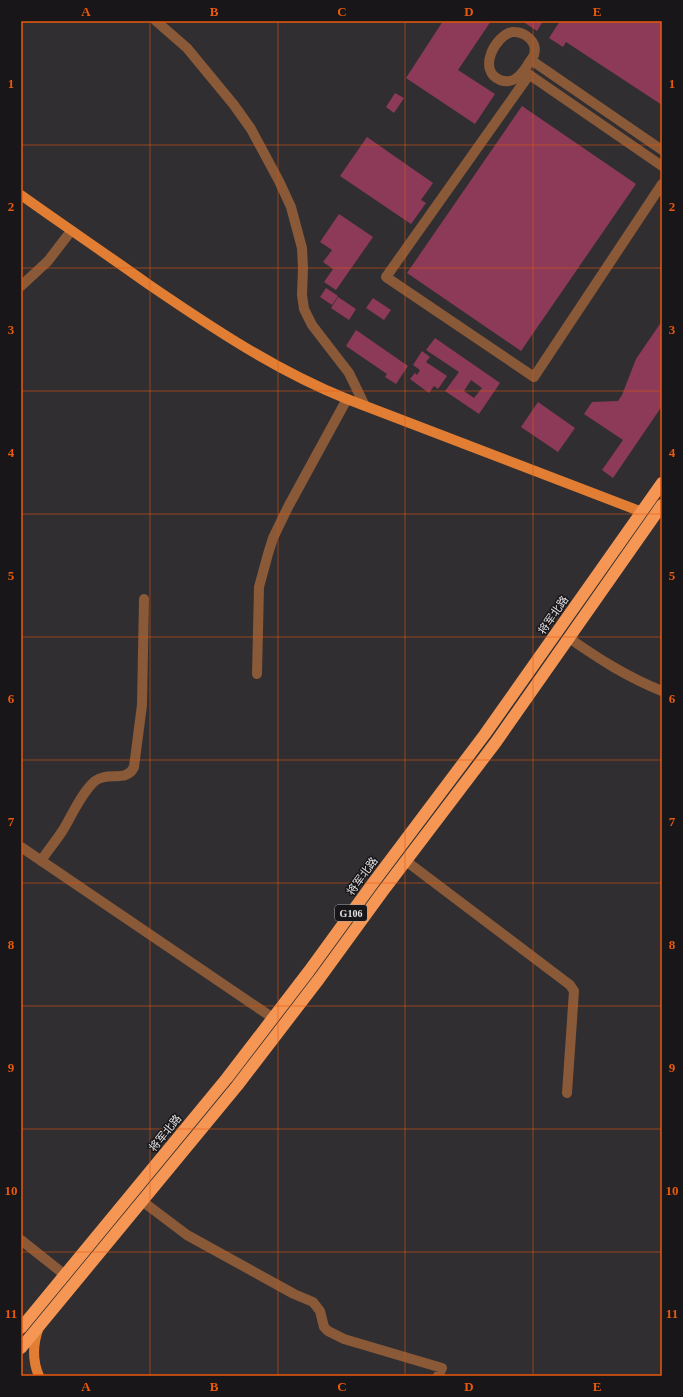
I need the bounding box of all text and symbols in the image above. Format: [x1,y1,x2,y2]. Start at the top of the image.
text: A [81,4,91,19]
text: B [210,4,219,19]
text: C [337,4,347,19]
text: D [464,4,474,19]
text: E [593,4,601,19]
text: 1 [8,76,14,91]
text: 1 [669,76,675,91]
text: 2 [8,199,14,214]
text: 2 [669,199,675,214]
text: 3 [8,322,15,337]
text: 3 [669,322,676,337]
text: 4 [8,445,15,460]
text: 4 [669,445,676,460]
text: 5 [8,568,15,583]
text: 5 [669,568,676,583]
street label: 将军北路 [535,594,571,636]
text: 6 [8,691,15,706]
text: 6 [669,691,676,706]
text: 7 [8,814,15,829]
text: 7 [669,814,676,829]
street label: 将军北路 [344,855,380,897]
road number: G106 [335,905,367,921]
text: 8 [8,937,15,952]
text: 8 [669,937,676,952]
text: 9 [8,1060,15,1075]
text: 9 [669,1060,676,1075]
street label: 将军北路 [146,1112,184,1154]
text: 10 [5,1183,18,1198]
text: 10 [666,1183,679,1198]
text: 11 [5,1306,17,1321]
text: 11 [666,1306,678,1321]
text: A [81,1379,91,1394]
text: B [210,1379,219,1394]
text: C [337,1379,347,1394]
text: D [464,1379,474,1394]
text: E [593,1379,601,1394]

